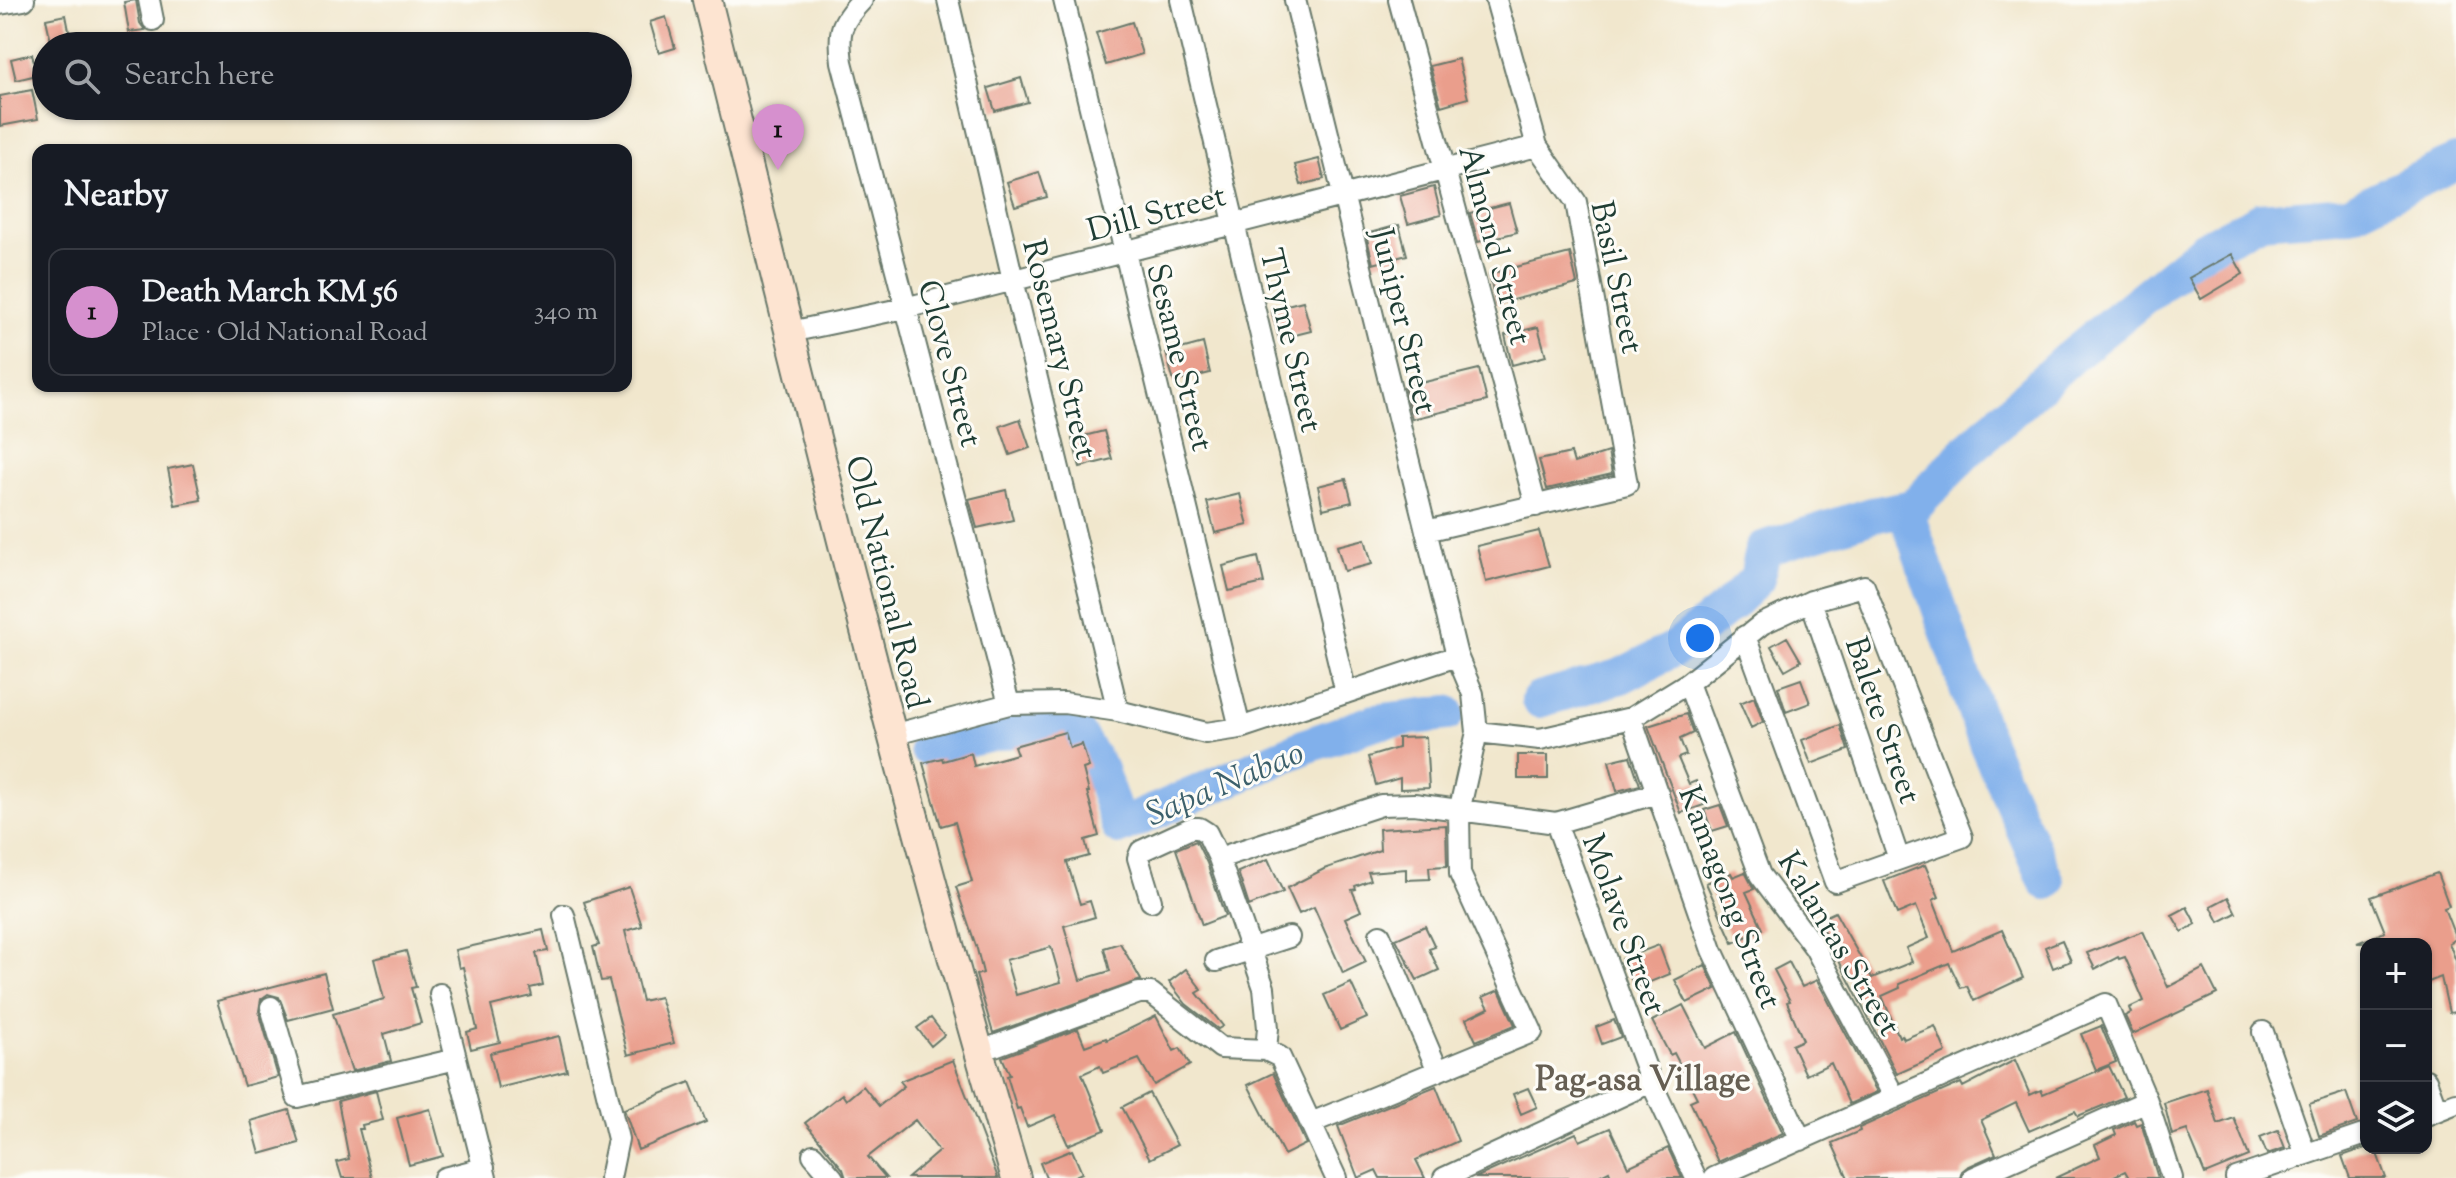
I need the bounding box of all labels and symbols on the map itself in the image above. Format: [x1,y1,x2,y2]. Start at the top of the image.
pin: 1 [752,104,804,170]
street label: Almond Street [1444,141,1542,351]
street label: Dill Street [1082,174,1231,255]
street label: Basil Street [1576,197,1654,358]
street label: Juniper Street [1356,222,1447,419]
street label: Rosemary Street [1009,235,1108,465]
street label: Thyme Street [1246,244,1333,437]
street label: Sesame Street [1133,259,1224,456]
street label: Clove Street [904,275,992,452]
street label: Old National Road [831,451,939,714]
your location [1680,618,1720,658]
street label: Balete Street [1831,631,1931,811]
water label: Sapa Nabao [1139,730,1312,840]
street label: Kamagong Street [1665,780,1792,1016]
street label: Molave Street [1568,828,1676,1022]
street label: Kalantas Street [1764,844,1911,1046]
district label: Pag-asa Village [1535,1057,1751,1106]

